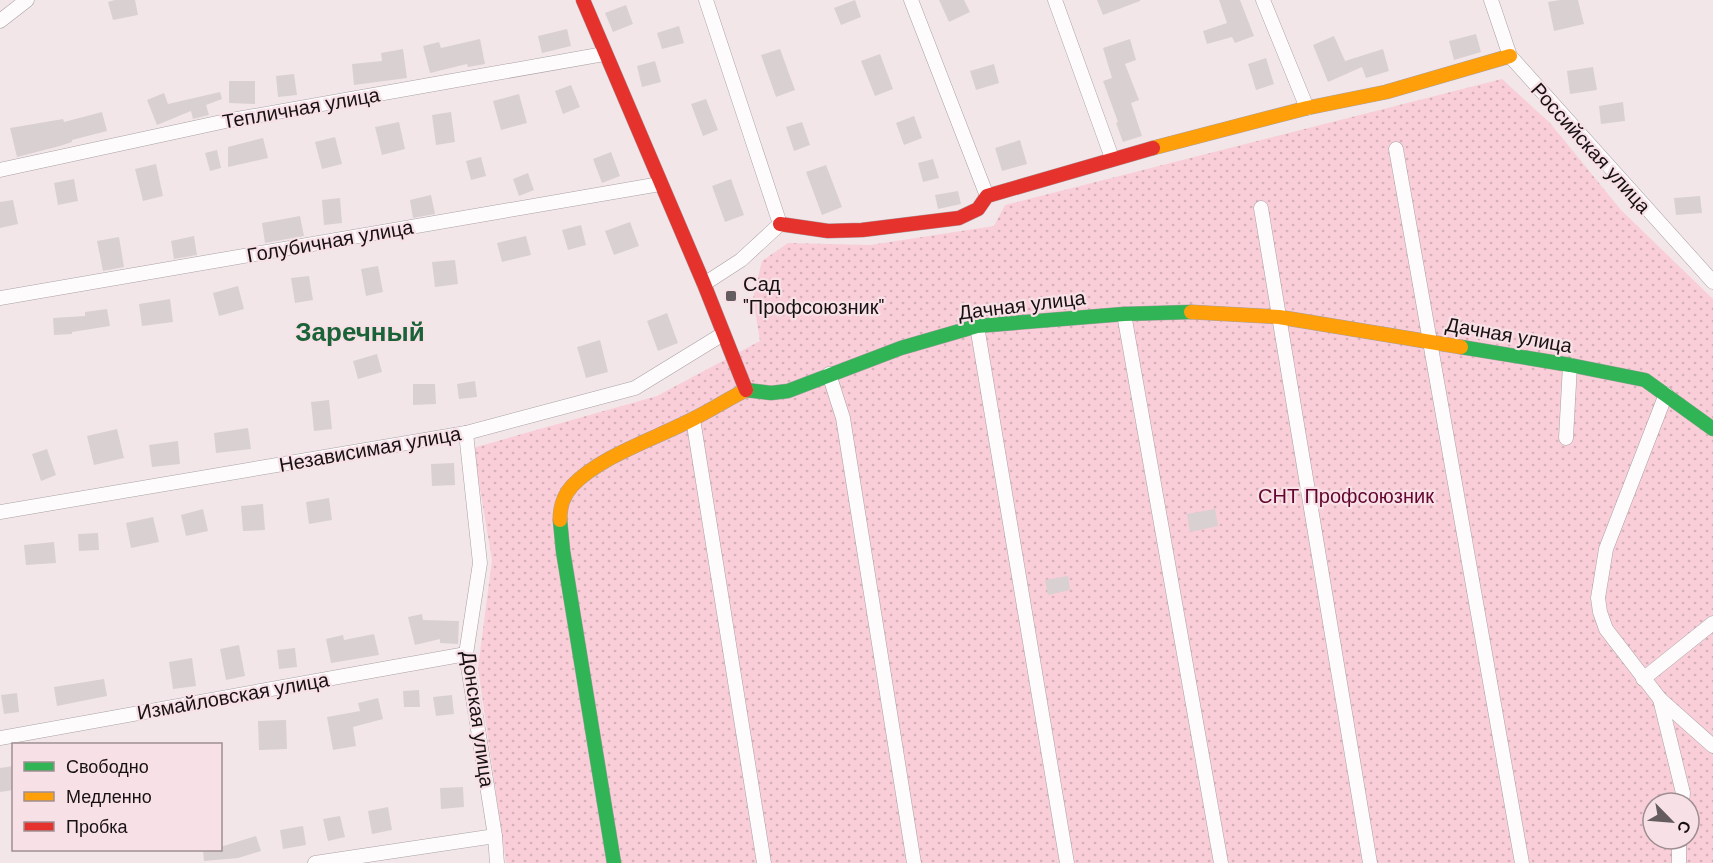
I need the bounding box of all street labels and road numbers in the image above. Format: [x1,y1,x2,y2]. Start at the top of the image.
street label: Российская улица [1525,77,1657,220]
street label: Тепличная улица [220,81,383,135]
street label: Голубичная улица [245,213,416,268]
street label: Дачная улица [957,284,1088,326]
street label: Дачная улица [1444,311,1575,359]
street label: Независимая улица [277,420,464,478]
street label: Донская улица [456,649,501,790]
street label: Измайловская улица [135,666,332,726]

